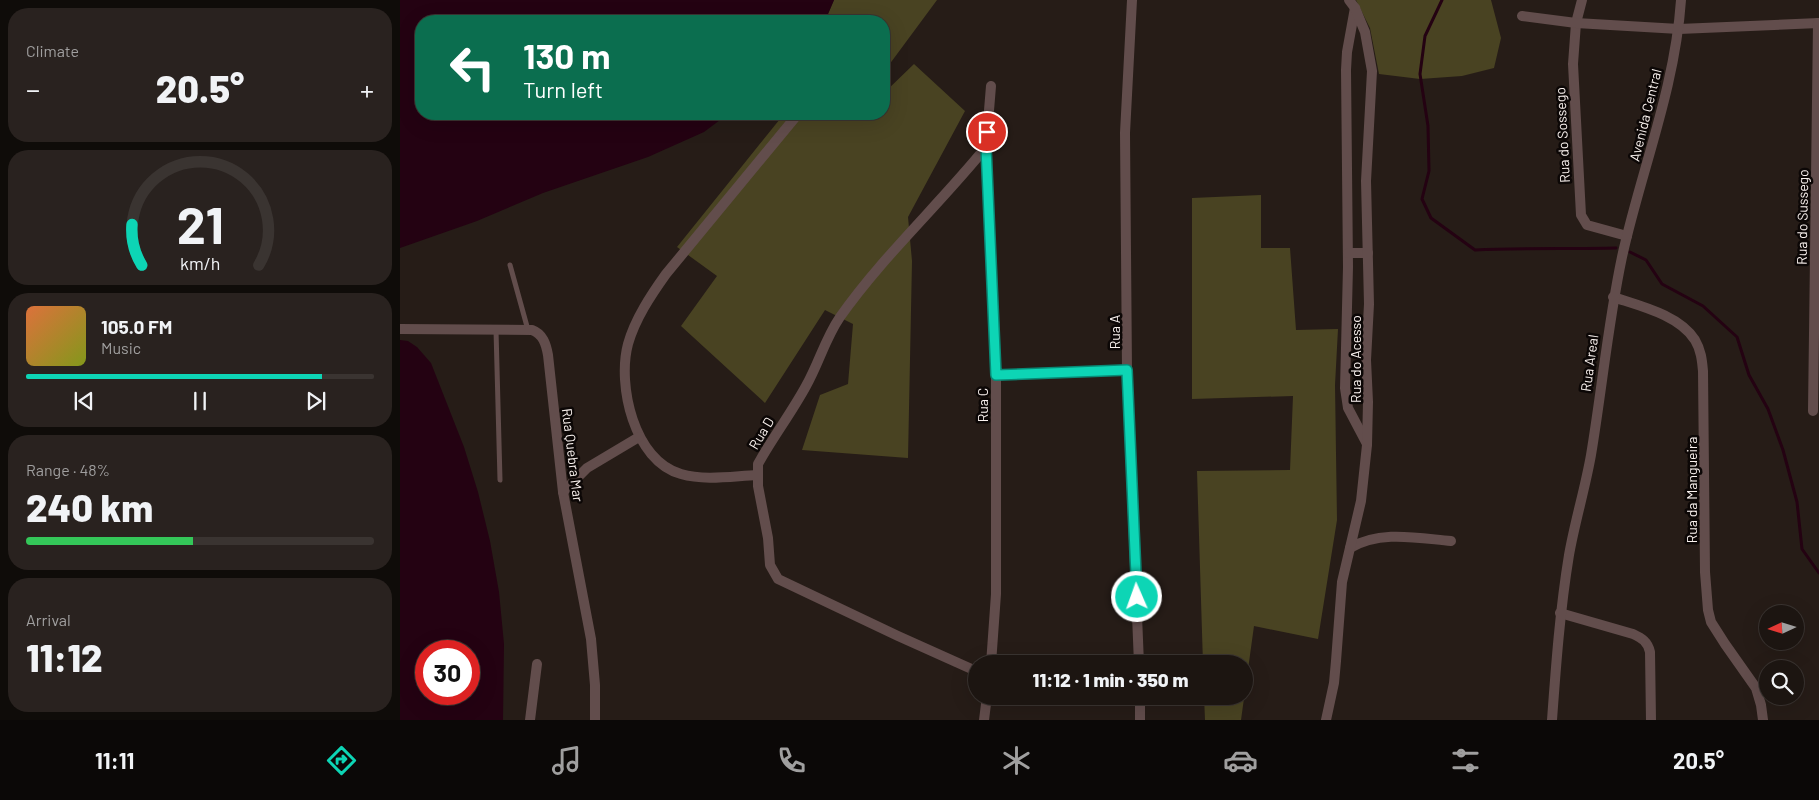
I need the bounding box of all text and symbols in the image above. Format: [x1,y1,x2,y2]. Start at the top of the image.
text: 130 m [523,34,610,76]
icon: left [440,35,505,100]
text: Climate [26,41,79,60]
text: 20.5° [156,65,244,111]
street label: Avenida Central [1625,67,1665,163]
text: − [26,72,40,106]
text: + [360,72,374,106]
text: Turn left [523,76,603,102]
street label: Rua do Sossego [1551,87,1573,183]
pin [966,111,1008,153]
icon: arrive [973,118,1001,146]
street label: Rua do Sussego [1793,169,1811,265]
text: 21 [176,192,224,254]
text: km/h [180,252,220,274]
street label: Rua A [1106,314,1123,349]
text: 105.0 FM [101,315,172,338]
street label: Rua do Acesso [1347,315,1364,403]
street label: Rua Areal [1577,333,1601,393]
text: Music [101,338,141,357]
icon: previous [70,387,98,415]
icon: pause [186,387,214,415]
icon: next [302,387,330,415]
street label: Rua C [974,388,991,422]
street label: Rua Quebra Mar [559,407,587,503]
street label: Rua D [745,414,777,452]
street label: Rua da Mangueira [1683,437,1700,543]
text: Range · 48% [26,460,110,479]
text: 240 km [26,484,153,530]
position arrow [1110,570,1162,622]
north arrow [1759,605,1804,650]
map controls [1759,605,1804,705]
text: Arrival [26,610,71,629]
text: 11:12 [26,634,103,680]
speed limit sign: 30 [415,640,480,705]
button: search [1759,660,1804,705]
text: 11:12 · 1 min · 350 m [1033,668,1188,691]
icon: directions [324,743,359,778]
icon: music [549,743,584,778]
icon: phone [774,743,809,778]
icon: climate [999,743,1034,778]
icon: car [1223,743,1258,778]
icon: filters [1448,743,1483,778]
text: 11:11 [95,747,134,773]
text: 20.5° [1673,747,1724,773]

